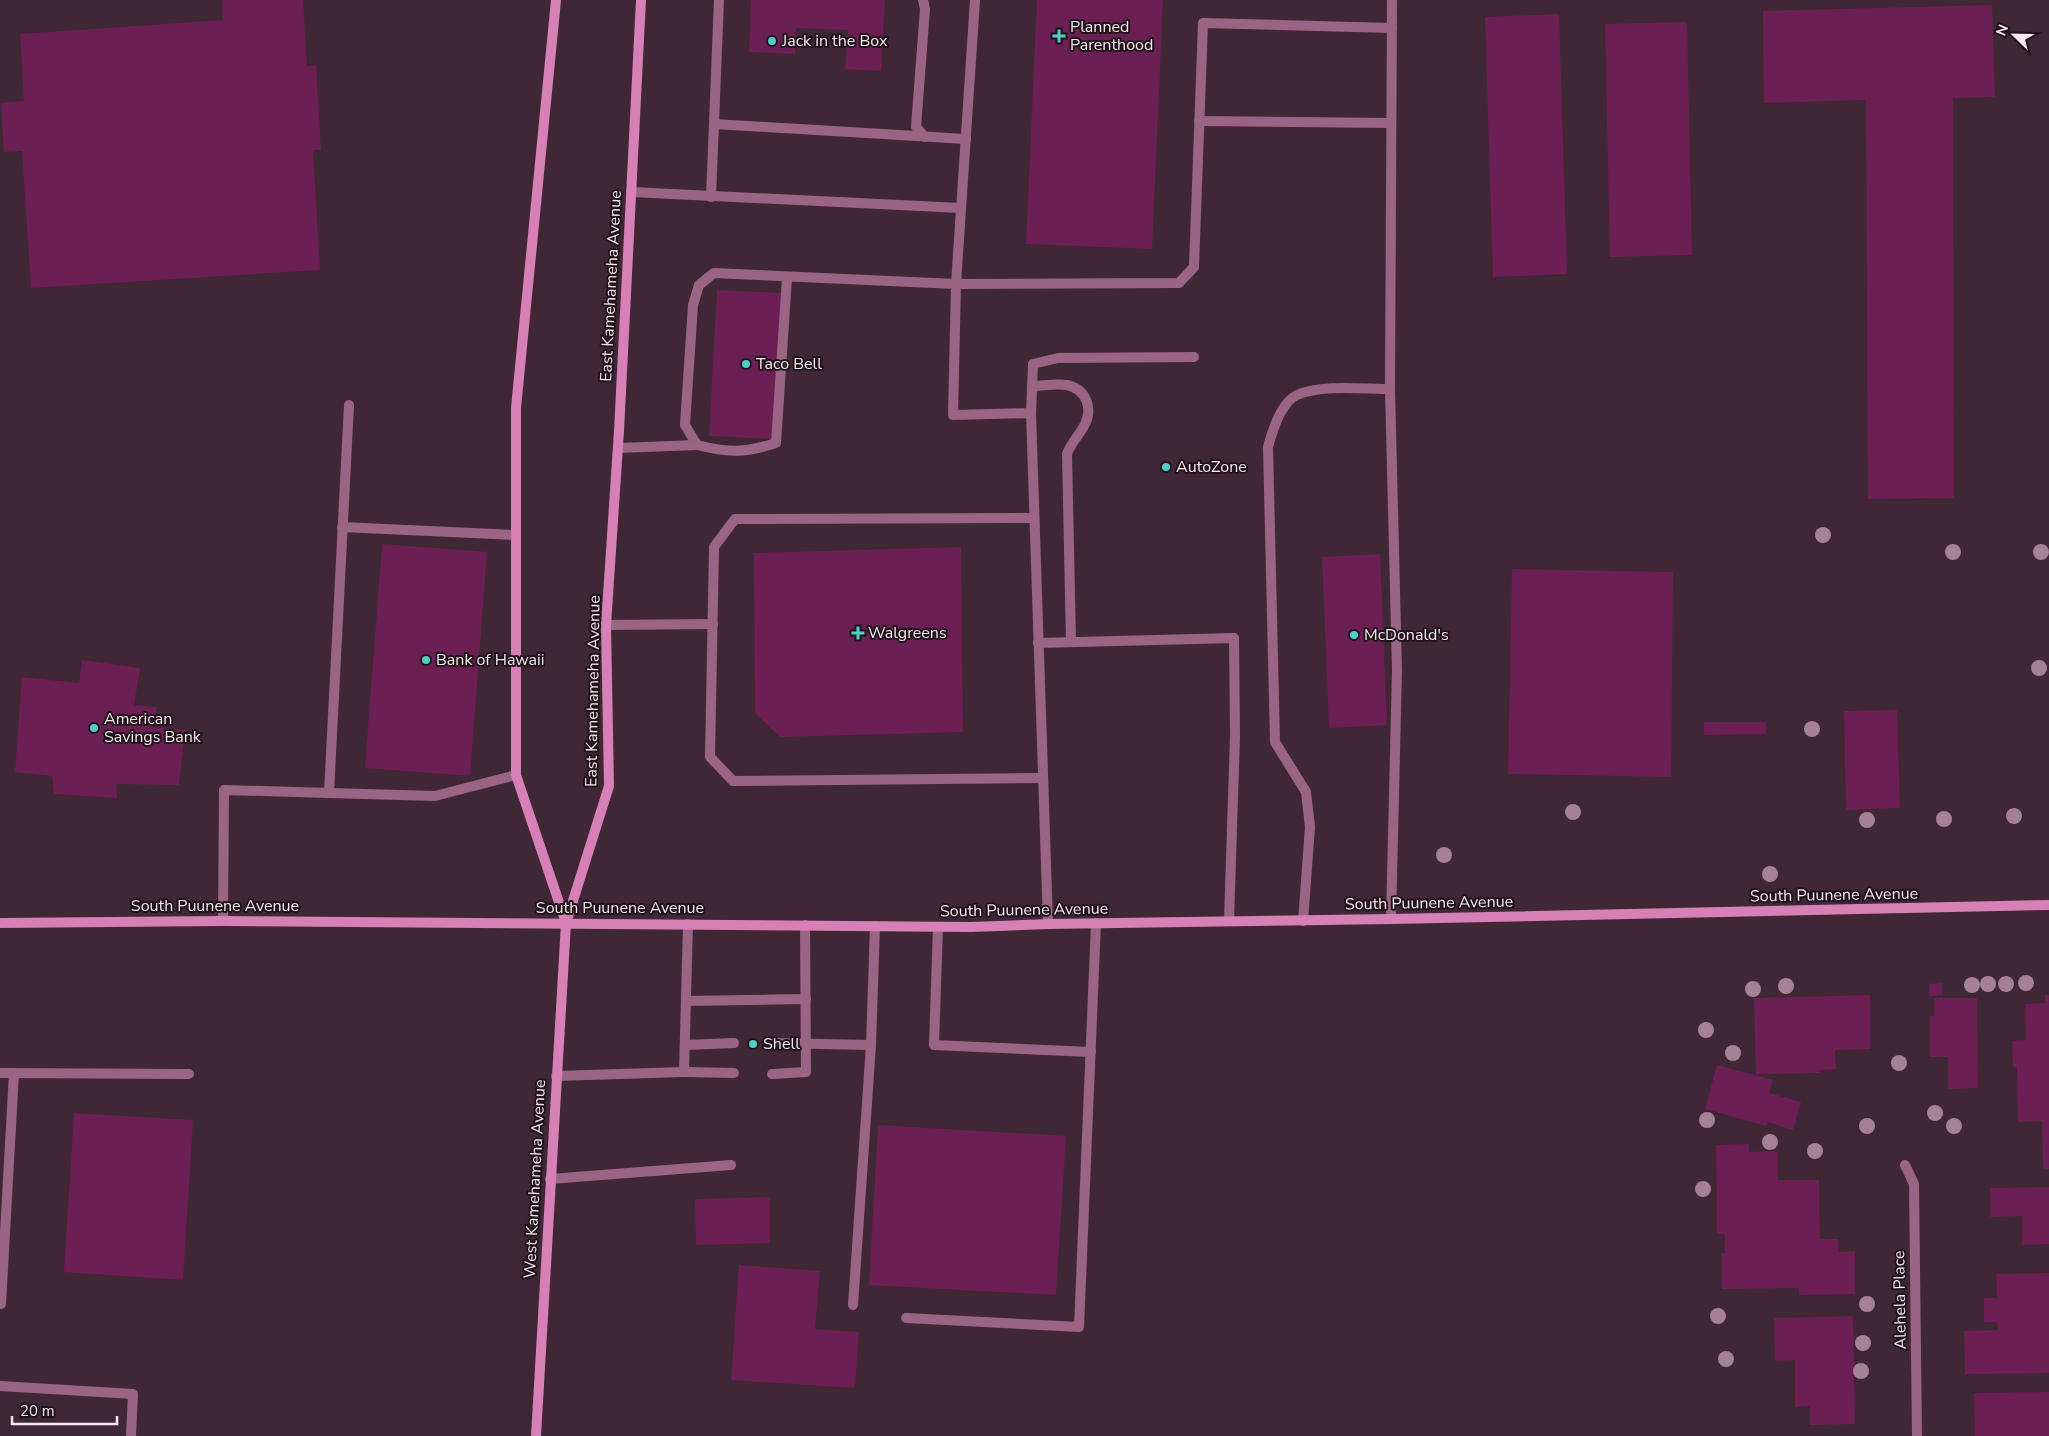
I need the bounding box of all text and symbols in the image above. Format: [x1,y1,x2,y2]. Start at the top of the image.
north arrow [1989,10,2039,60]
place label: Planned Parenthood [1070,16,1153,56]
text: N [1992,22,2013,39]
marker: Planned Parenthood [1052,29,1066,43]
place label: Jack in the Box [781,30,888,52]
marker: Jack in the Box [766,35,778,47]
street label: East Kamehameha Avenue [595,190,627,382]
place label: Taco Bell [756,353,822,375]
marker: Taco Bell [740,358,752,370]
place label: AutoZone [1176,456,1247,478]
marker: AutoZone [1160,461,1172,473]
street label: East Kamehameha Avenue [580,595,606,787]
place label: Walgreens [868,622,947,644]
place label: McDonald's [1364,624,1449,646]
marker: Walgreens [852,627,864,639]
marker: McDonald's [1348,629,1360,641]
place label: Bank of Hawaii [436,649,545,671]
marker: Bank of Hawaii [420,654,432,666]
place label: American Savings Bank [104,708,202,748]
marker: American Savings Bank [88,722,100,734]
street label: South Puunene Avenue [1750,883,1918,907]
street label: South Puunene Avenue [1345,891,1513,915]
street label: South Puunene Avenue [131,895,299,917]
street label: South Puunene Avenue [536,897,704,919]
street label: South Puunene Avenue [940,898,1108,922]
place label: Shell [763,1033,800,1055]
marker: Shell [747,1038,759,1050]
street label: West Kamehameha Avenue [519,1079,551,1279]
street label: Alehela Place [1888,1250,1912,1350]
scale bar [12,1394,118,1426]
text: 20 m [20,1401,55,1421]

